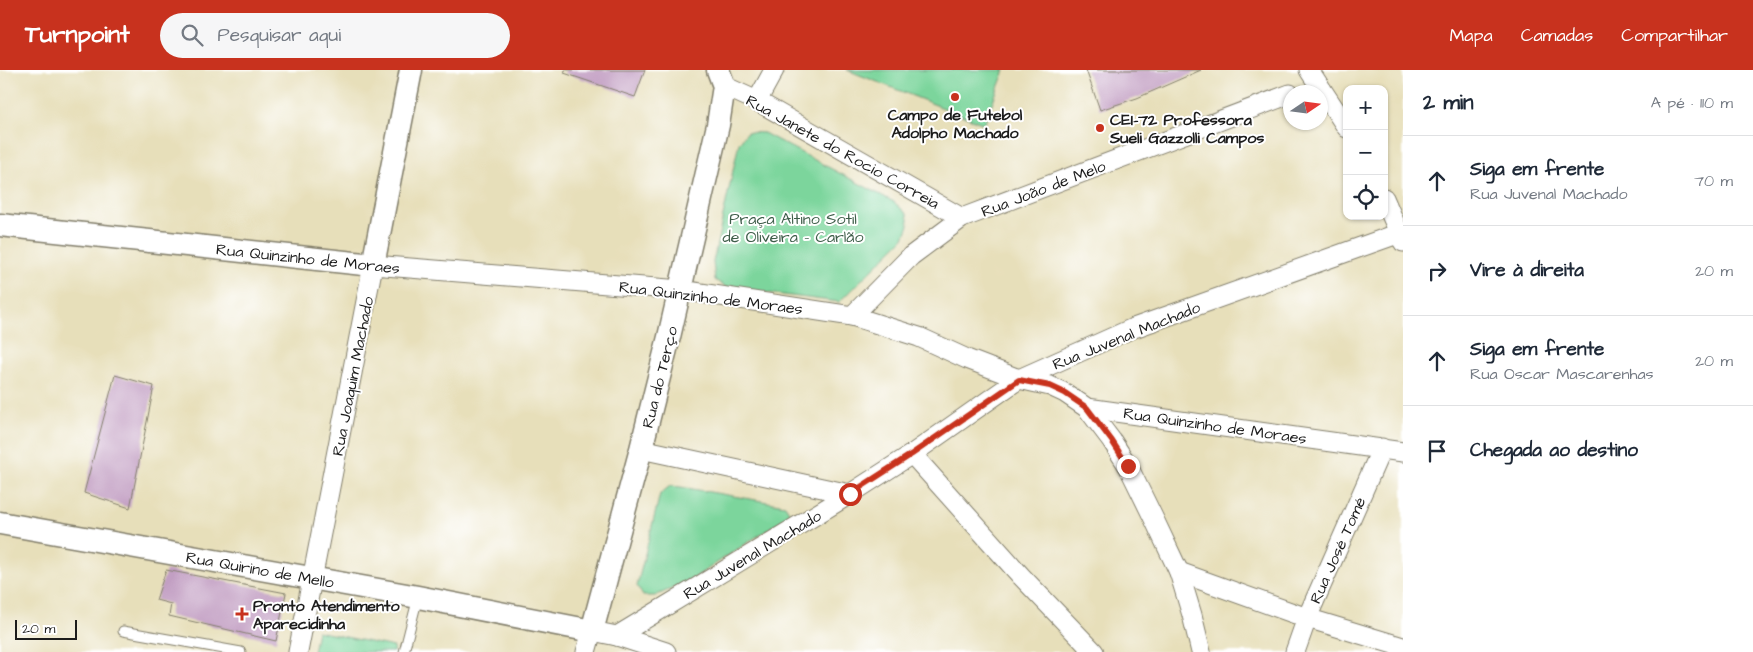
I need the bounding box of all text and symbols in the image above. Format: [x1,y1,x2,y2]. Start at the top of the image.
search box [160,13,510,58]
text: Turnpoint [25,18,130,52]
icon: search [178,21,206,49]
text: Pesquisar aqui [218,22,341,49]
text: Mapa [1449,23,1493,48]
text: Camadas [1521,23,1593,48]
text: Compartilhar [1621,23,1728,48]
north arrow [1283,85,1328,130]
map controls [1343,85,1388,220]
button: + [1343,85,1388,130]
text: 2 min [1423,88,1473,117]
street label: Rua Janete do Rocio Correia [742,89,943,214]
marker: Campo de Futebol Adolpho Machado [949,91,961,103]
text: A pé · 110 m [1651,92,1733,114]
place label: Campo de Futebol Adolpho Machado [888,104,1023,144]
place label: CEI-72 Professora Sueli Gazzolli Campos [1109,109,1264,149]
marker: CEI-72 Professora Sueli Gazzolli Campos [1094,122,1106,134]
button: − [1343,130,1388,175]
street label: Rua João de Melo [978,155,1109,223]
text: Siga em frente [1470,156,1604,183]
icon: ahead [1423,167,1451,195]
text: 70 m [1694,170,1733,192]
button: locate [1343,175,1388,220]
text: Rua Juvenal Machado [1470,183,1627,205]
park label: Praça Altino Sotil de Oliveira - Carlão [723,208,864,248]
street label: Rua Quinzinho de Moraes [215,238,401,280]
icon: right [1423,257,1451,285]
text: Vire à direita [1470,257,1584,284]
text: 20 m [1695,260,1733,282]
street label: Rua Quinzinho de Moraes [618,276,804,320]
street label: Rua Joaquim Machado [327,295,379,458]
street label: Rua Juvenal Machado [1049,296,1203,376]
street label: Rua do Terço [637,324,683,430]
text: Siga em frente [1470,336,1604,363]
icon: ahead [1423,347,1451,375]
text: 20 m [1695,350,1733,372]
text: Rua Oscar Mascarenhas [1470,363,1654,385]
street label: Rua Quinzinho de Moraes [1122,402,1308,450]
icon: arrive [1423,437,1451,465]
text: Chegada ao destino [1470,437,1638,464]
route end [1117,455,1140,478]
route start [839,483,862,506]
street label: Rua José Tomé [1305,493,1371,607]
street label: Rua Juvenal Machado [679,505,826,605]
street label: Rua Quirino de Mello [184,546,336,594]
place label: Pronto Atendimento Aparecidinha [253,595,400,635]
marker: Pronto Atendimento Aparecidinha [235,607,249,621]
scale bar [15,617,78,640]
text: 20 m [22,619,55,639]

